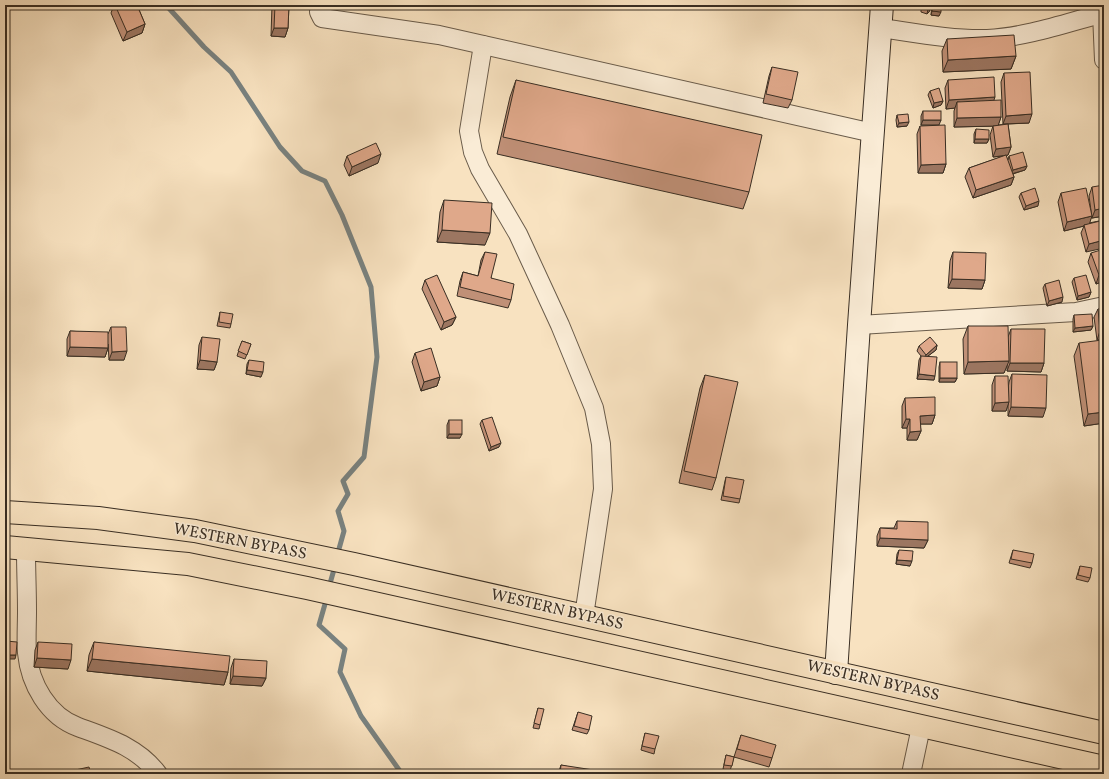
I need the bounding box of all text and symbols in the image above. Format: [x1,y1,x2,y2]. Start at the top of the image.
street label: WESTERN BYPASS [171,518,309,566]
street label: WESTERN BYPASS [489,584,625,636]
street label: WESTERN BYPASS [805,655,941,707]

